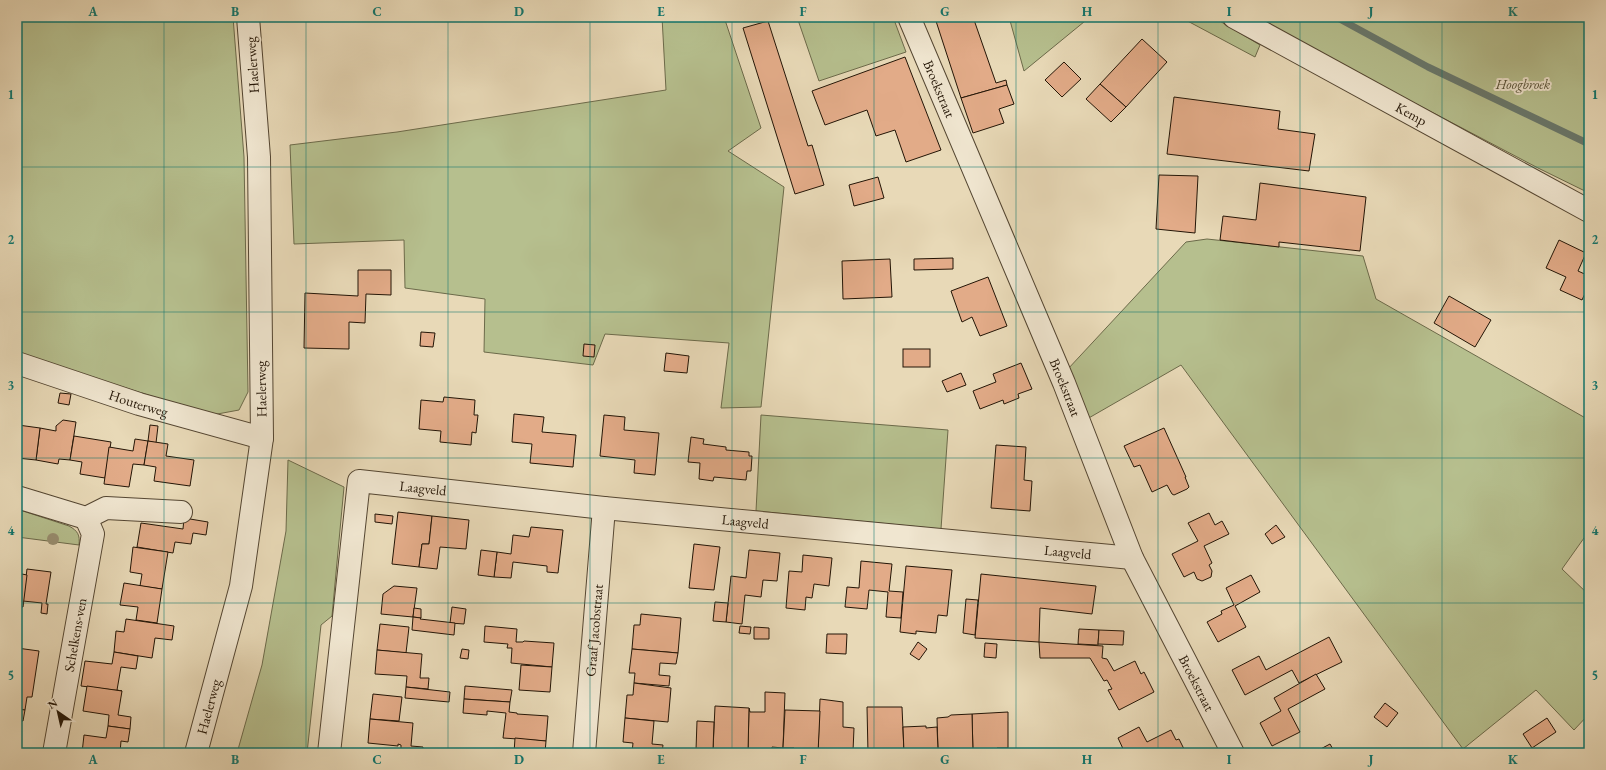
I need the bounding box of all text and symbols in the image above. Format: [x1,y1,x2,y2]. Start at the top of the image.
text: A [87,3,98,20]
text: B [231,3,239,20]
text: C [372,3,382,20]
text: D [514,3,524,20]
text: E [657,3,665,20]
text: F [799,3,807,20]
text: G [940,3,950,20]
text: H [1082,3,1093,20]
text: I [1227,3,1232,20]
text: J [1367,3,1374,20]
text: K [1508,3,1519,20]
street label: Haelerweg [241,35,263,94]
street label: Broekstraat [919,57,960,121]
park label: Hoogbroek [1495,75,1551,93]
text: 1 [8,86,15,103]
text: 1 [1592,86,1599,103]
street label: Kemp [1392,98,1430,130]
text: 2 [8,231,15,248]
text: 2 [1592,231,1599,248]
street label: Broekstraat [1046,356,1085,420]
street label: Haelerweg [251,360,270,417]
text: 3 [8,377,15,394]
text: 3 [1592,377,1599,394]
street label: Houterweg [107,386,171,421]
street label: Laagveld [399,477,448,500]
street label: Laagveld [721,510,770,533]
text: 4 [8,522,15,539]
text: 4 [1592,522,1599,539]
street label: Laagveld [1043,541,1093,563]
street label: Graaf Jacobstraat [581,583,607,677]
street label: Schelkens-ven [60,596,91,673]
street label: Broekstraat [1175,652,1219,715]
text: 5 [8,667,14,684]
text: 5 [1592,667,1598,684]
street label: Haelerweg [192,676,225,736]
north arrow [38,692,78,732]
text: N [45,695,60,712]
text: A [87,751,98,768]
text: B [231,751,239,768]
text: C [372,751,382,768]
text: D [514,751,524,768]
text: E [657,751,665,768]
text: F [799,751,807,768]
text: G [940,751,950,768]
text: H [1082,751,1093,768]
text: I [1227,751,1232,768]
text: J [1367,751,1374,768]
text: K [1508,751,1519,768]

